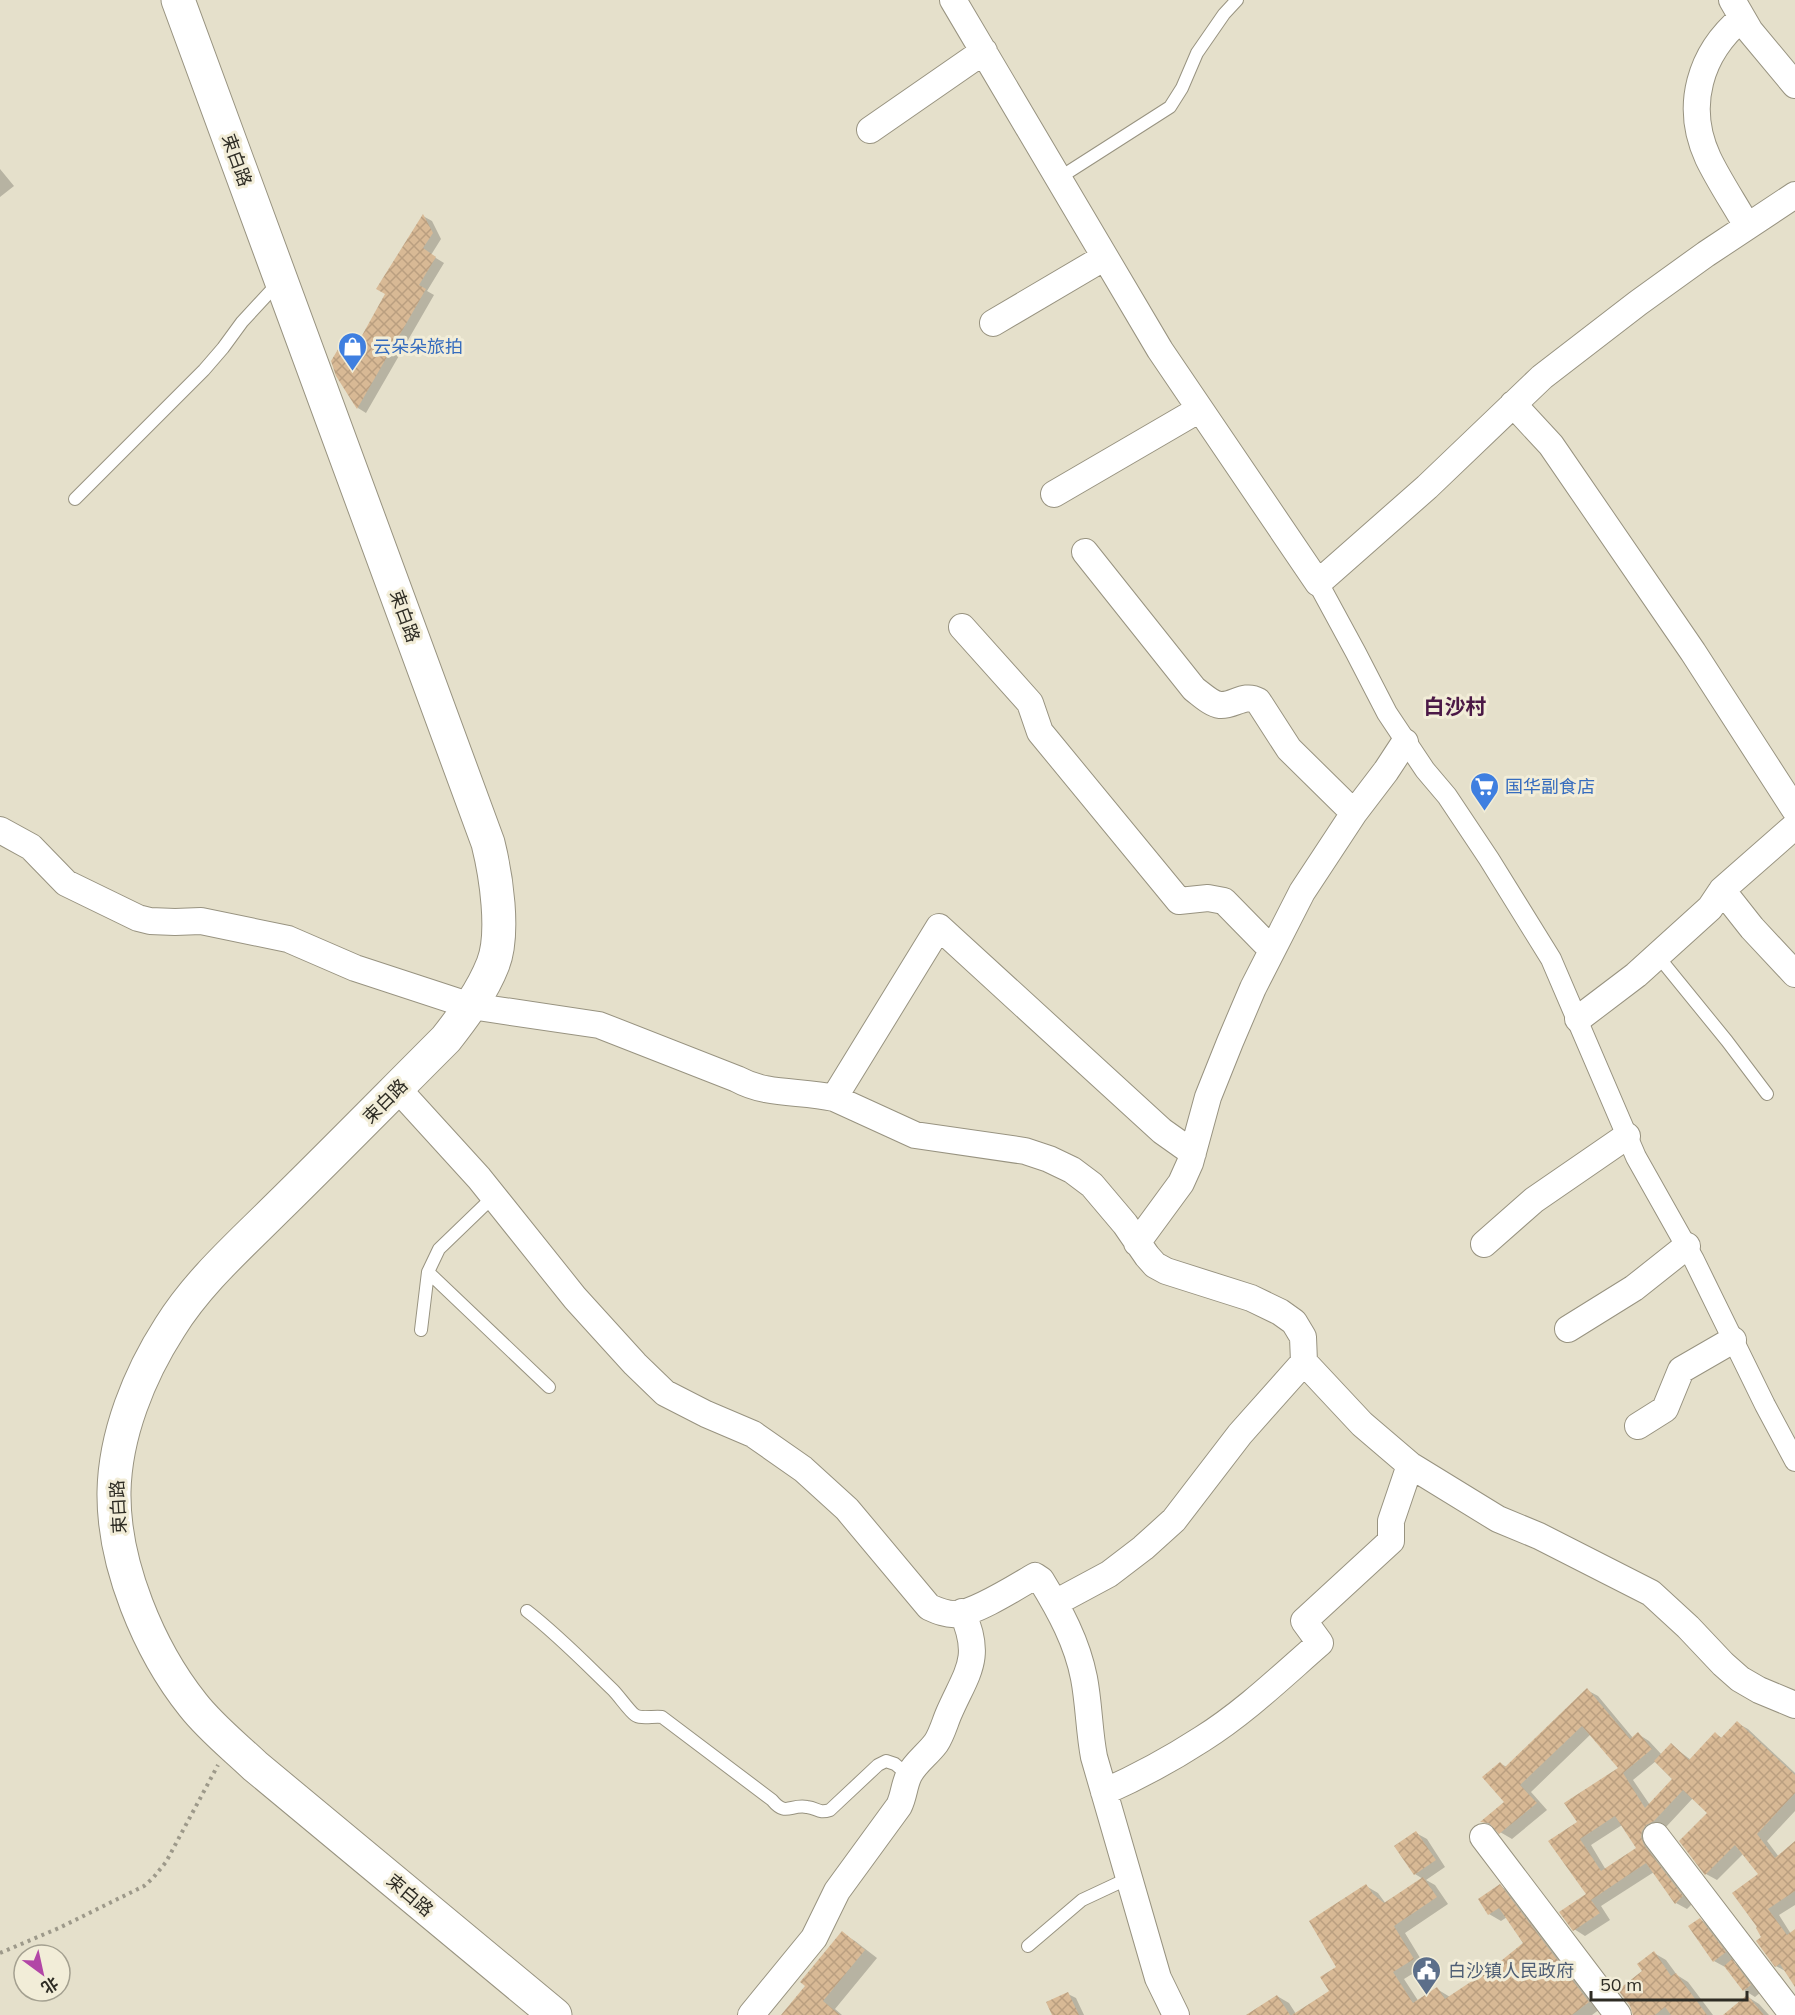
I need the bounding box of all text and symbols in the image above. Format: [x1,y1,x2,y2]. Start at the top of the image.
street label: 束白路 [217,131,257,189]
shop icon: 云朵朵旅拍 [336,330,368,372]
place label: 云朵朵旅拍 [373,335,463,358]
street label: 束白路 [385,587,425,645]
district label: 白沙村 [1424,693,1487,719]
supermarket icon: 国华副食店 [1468,770,1500,812]
place label: 国华副食店 [1505,775,1595,798]
street label: 束白路 [358,1074,412,1128]
street label: 束白路 [105,1479,131,1535]
street label: 束白路 [382,1869,438,1921]
north arrow [12,1943,72,2003]
public building icon: 白沙镇人民政府 [1411,1954,1443,1996]
place label: 白沙镇人民政府 [1448,1959,1574,1982]
scale bar [1591,1964,1747,2002]
text: 北 [38,1973,62,1998]
text: 50 m [1600,1973,1642,1996]

